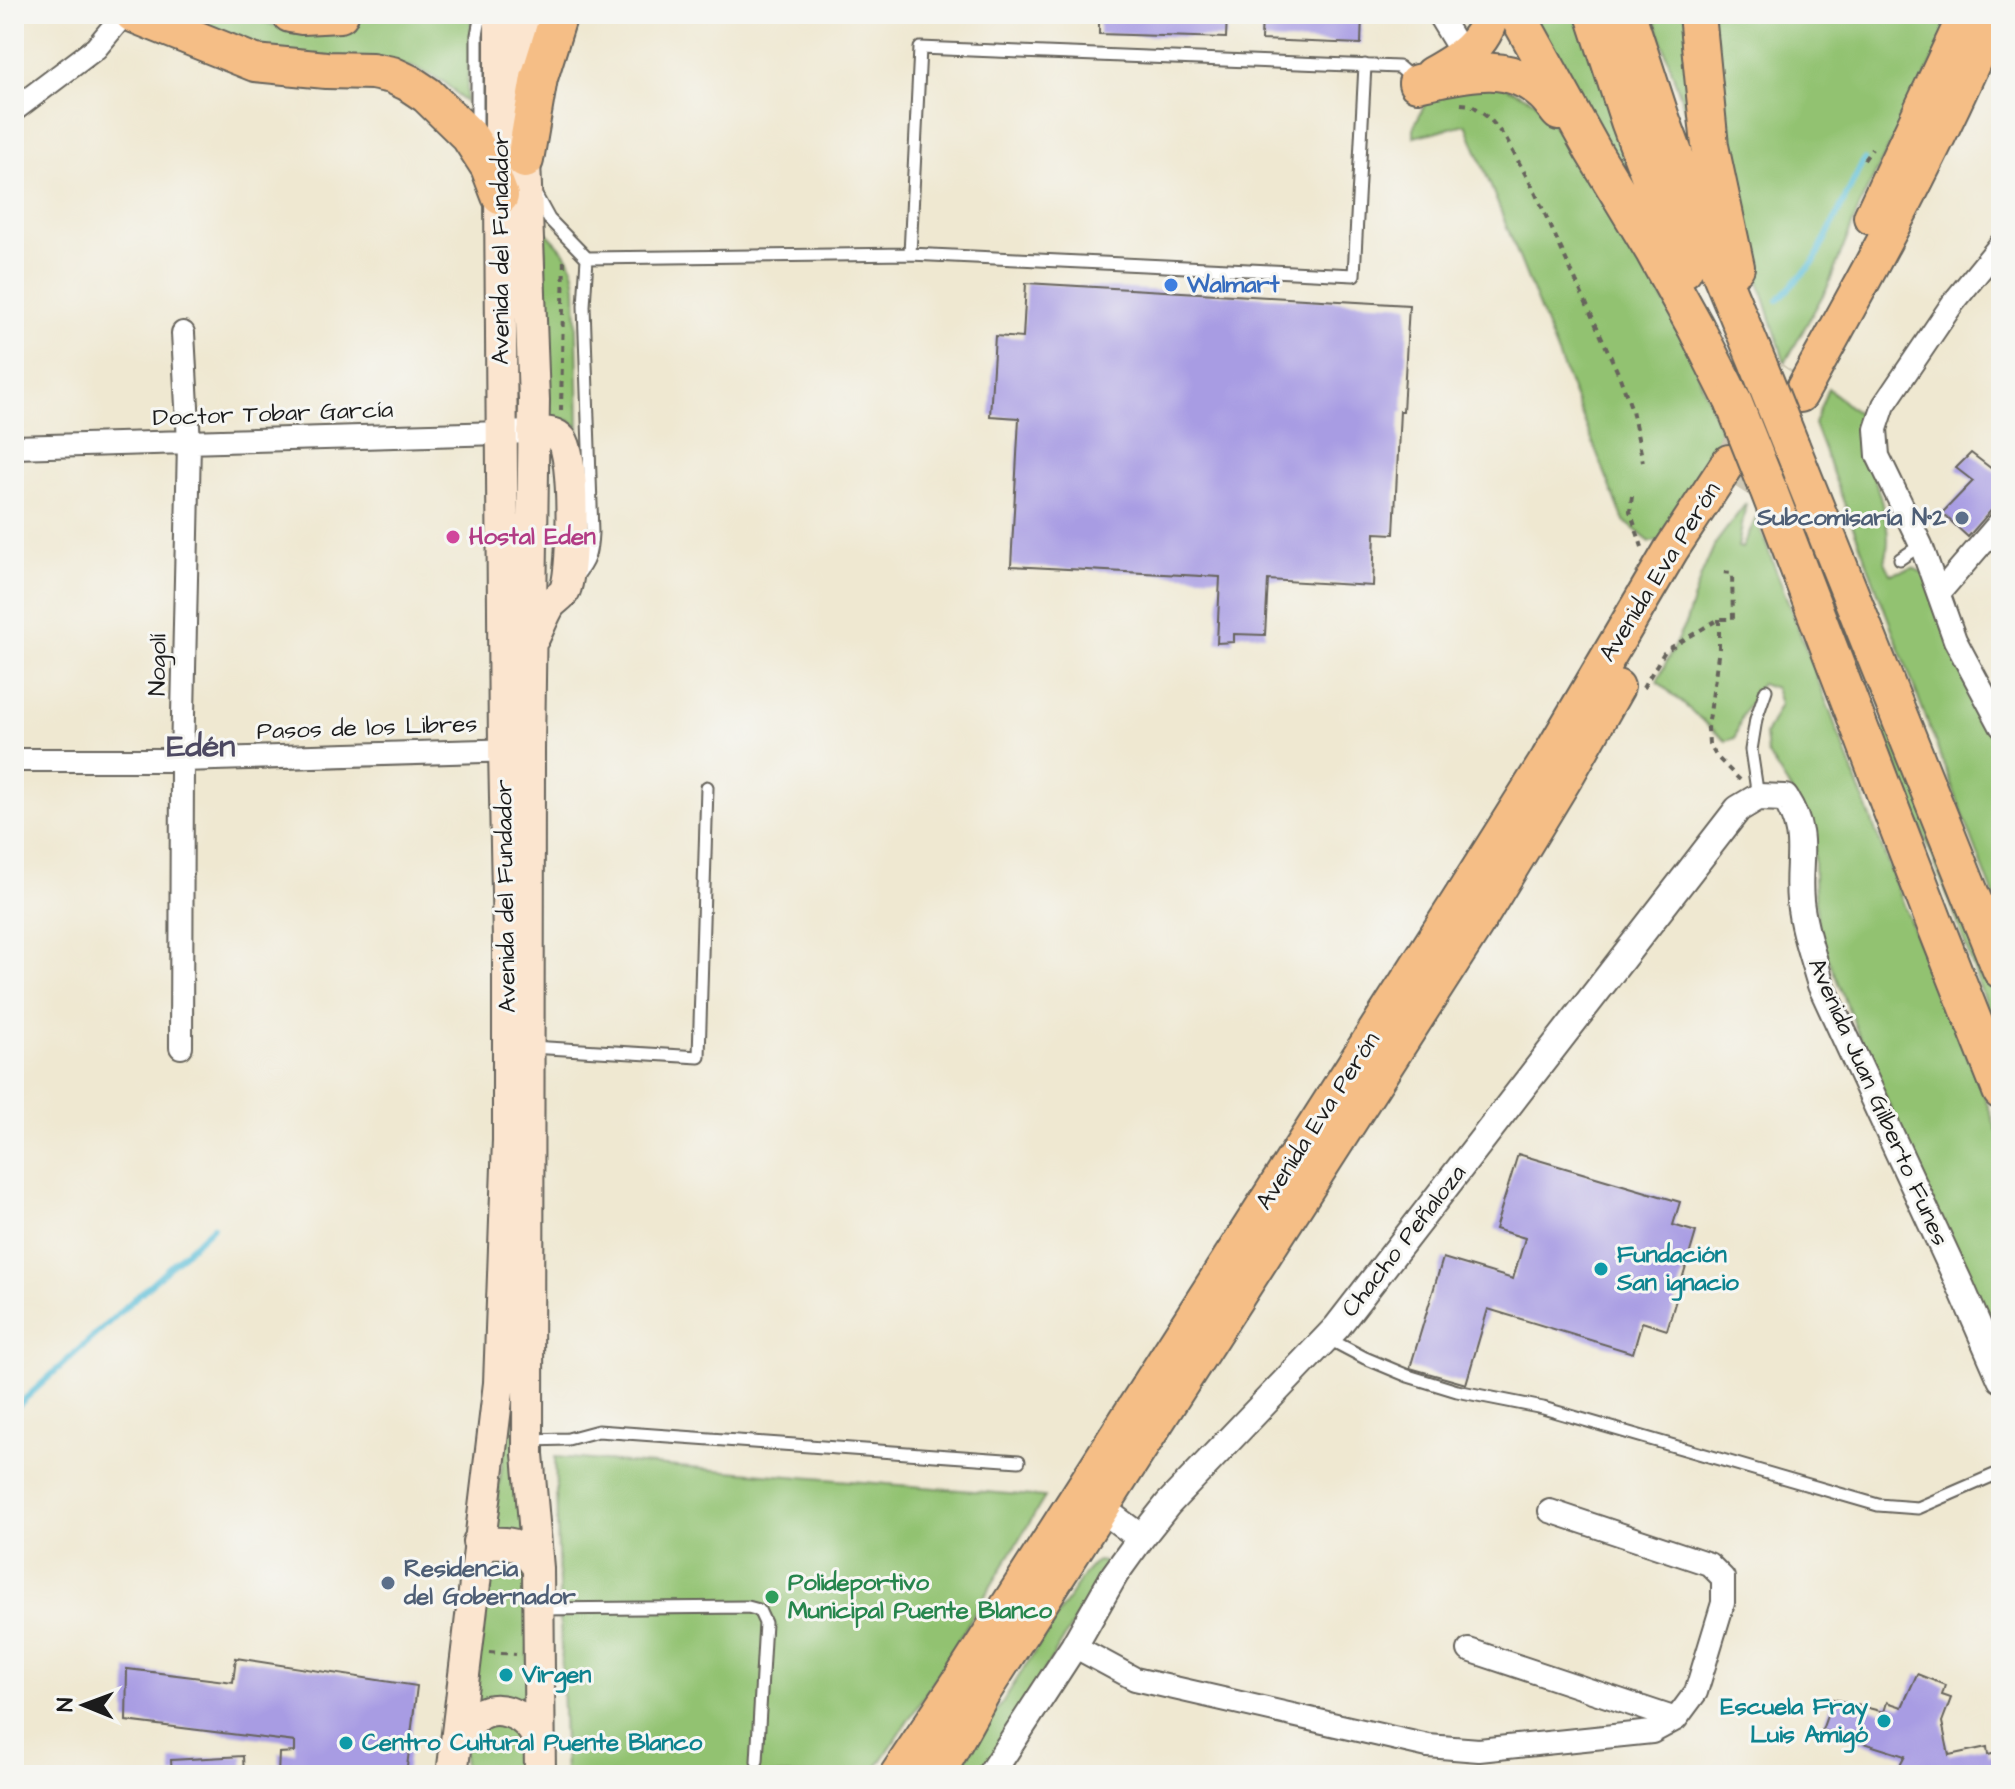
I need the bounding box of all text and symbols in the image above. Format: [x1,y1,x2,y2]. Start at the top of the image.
street label: Avenida del Fundador [484,131,518,365]
place label: Walmart [1186,268,1280,302]
marker: Walmart [1162,276,1180,294]
street label: Doctor Tobar García [152,393,394,435]
street label: Avenida Eva Perón [1591,476,1729,668]
place label: Subcomisaría N°2 [1756,501,1946,535]
marker: Subcomisaría N°2 [1953,509,1971,527]
place label: Hostal Eden [469,520,596,554]
marker: Hostal Eden [444,528,462,546]
street label: Nogolí [140,633,177,696]
street label: Pasos de los Libres [256,707,478,749]
district label: Edén [167,724,235,769]
street label: Avenida del Fundador [487,779,525,1013]
street label: Avenida Juan Gilberto Funes [1799,953,1957,1251]
street label: Avenida Eva Perón [1248,1025,1388,1217]
street label: Chacho Peñaloza [1334,1158,1474,1324]
place label: Fundación San ignacio [1616,1238,1739,1301]
marker: Fundación San ignacio [1592,1260,1610,1278]
place label: Residencia del Gobernador [403,1552,577,1614]
place label: Polideportivo Municipal Puente Blanco [788,1566,1052,1628]
marker: Residencia del Gobernador [379,1574,397,1592]
marker: Polideportivo Municipal Puente Blanco [763,1588,781,1606]
place label: Virgen [521,1658,591,1693]
north arrow [44,1665,124,1745]
marker: Virgen [497,1666,515,1684]
place label: Escuela Fray Luis Amigó [1721,1690,1869,1753]
text: N [50,1697,81,1712]
marker: Escuela Fray Luis Amigó [1875,1712,1893,1730]
place label: Centro Cultural Puente Blanco [362,1726,703,1760]
marker: Centro Cultural Puente Blanco [337,1734,355,1752]

